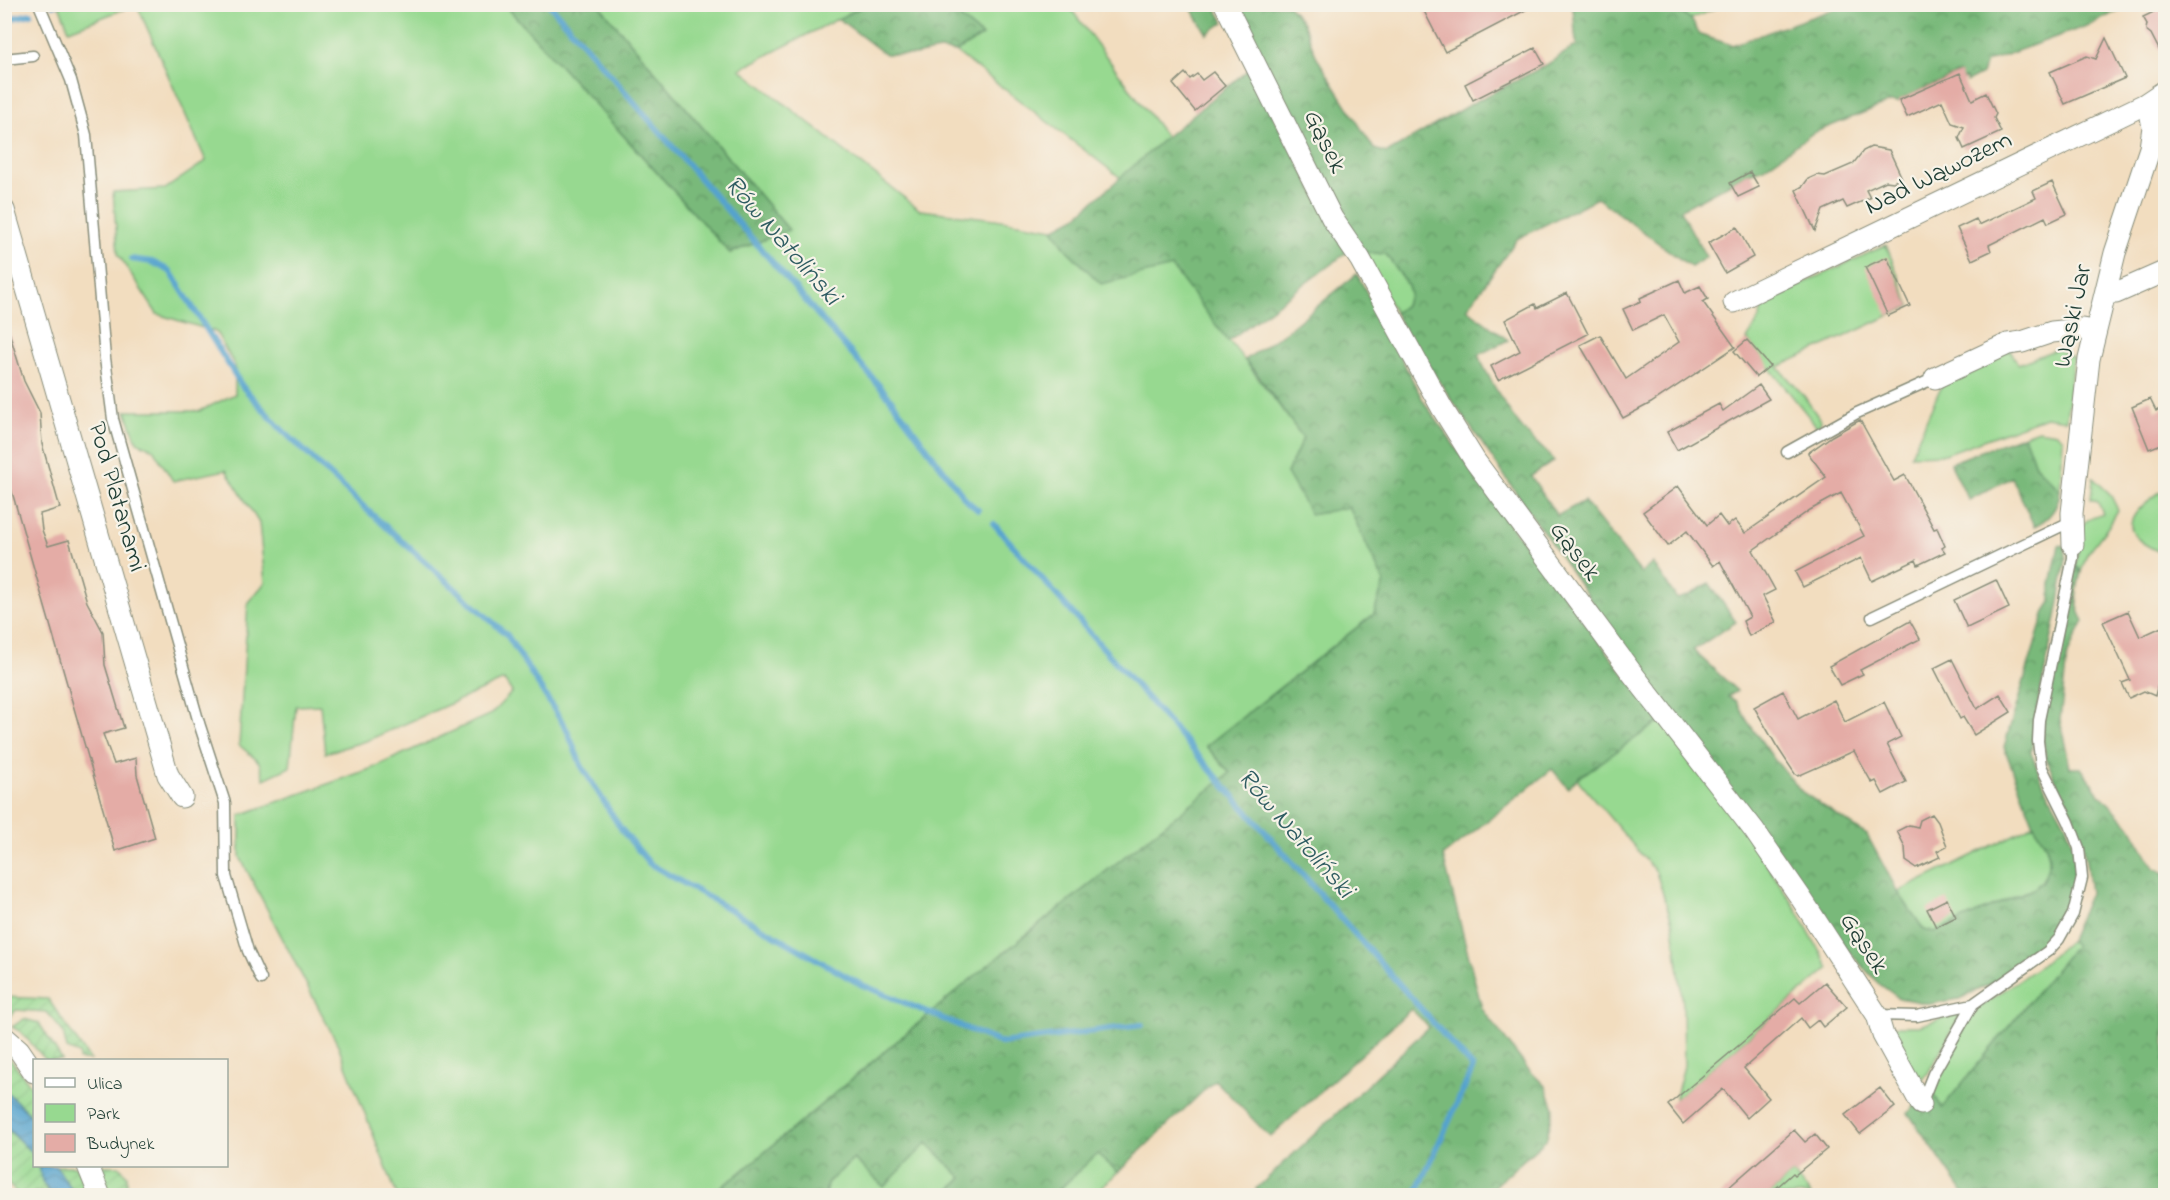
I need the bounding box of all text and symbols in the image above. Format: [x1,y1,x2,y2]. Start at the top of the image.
street label: Gąsek [1292,104,1356,181]
street label: Nad Wąwozem [1859,122,2019,226]
water label: Rów Natoliński [714,167,851,316]
street label: Wąski Jar [2045,260,2104,371]
street label: Pod Platanami [76,417,156,577]
street label: Gąsek [1539,514,1610,591]
water label: Rów Natoliński [1227,760,1364,909]
street label: Gąsek [1829,906,1897,983]
legend [33,1059,228,1167]
text: Ulica [87,1072,122,1098]
text: Park [87,1102,120,1128]
text: Budynek [86,1132,154,1158]

